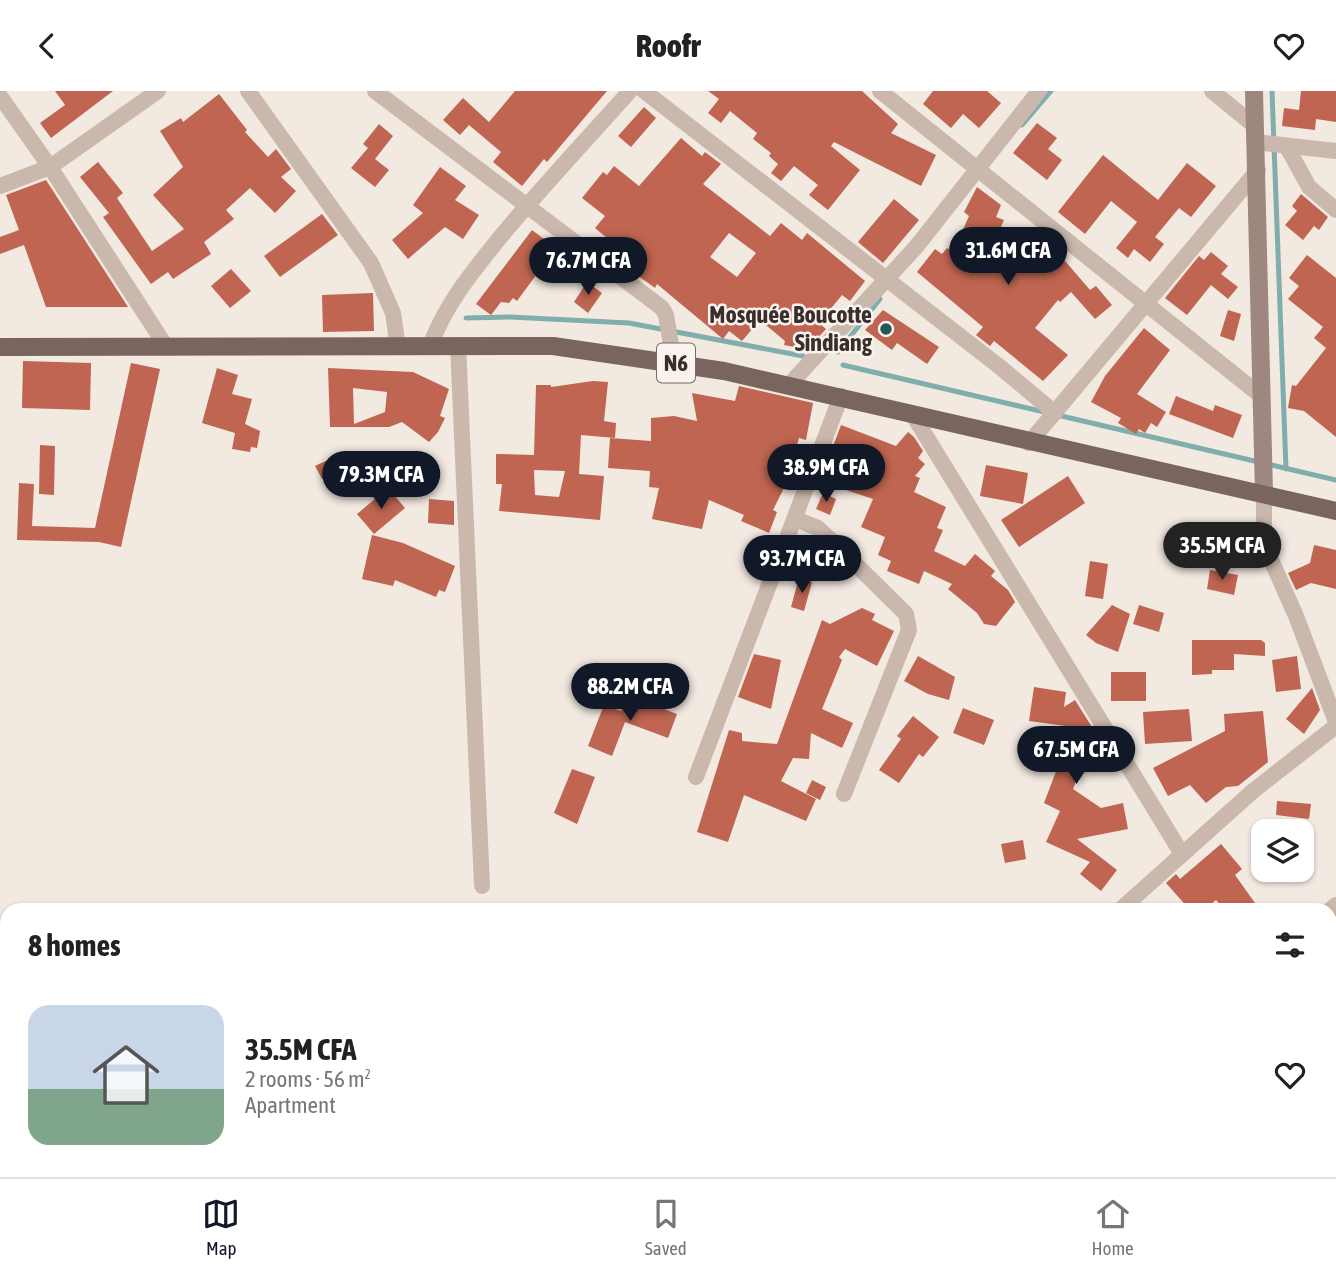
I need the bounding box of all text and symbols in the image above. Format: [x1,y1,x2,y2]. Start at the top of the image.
icon: back [28,27,66,65]
text: Roofr [636,27,700,64]
icon: heart [1270,27,1308,65]
pin: 31.6M CFA [928,227,1088,287]
pin: 76.7M CFA [508,237,668,297]
text: 31.6M CFA [965,237,1051,263]
text: 76.7M CFA [545,247,631,273]
place label: Mosquée Boucotte Sindiang [709,301,873,356]
marker: Mosquée Boucotte Sindiang [878,321,894,337]
road number: N6 [657,343,695,383]
pin: 38.9M CFA [746,445,906,504]
pin: 79.3M CFA [301,451,461,511]
text: 38.9M CFA [783,454,869,480]
text: 79.3M CFA [338,461,424,487]
pin: 35.5M CFA [1142,523,1302,582]
text: 35.5M CFA [1179,532,1265,558]
pin: 93.7M CFA [722,535,882,595]
text: 93.7M CFA [759,545,845,571]
pin: 88.2M CFA [550,663,710,723]
text: 88.2M CFA [587,673,673,699]
pin: 67.5M CFA [996,727,1156,786]
text: 67.5M CFA [1033,736,1119,762]
map controls [1251,819,1314,882]
button: layers [1251,819,1314,882]
icon: filters [1271,926,1309,964]
text: 8 homes [28,928,121,962]
text: 35.5M CFA [245,1032,357,1066]
icon: home [84,1033,168,1117]
icon: heart [1271,1056,1309,1094]
text: 2 rooms · 56 m² [245,1066,371,1092]
text: Apartment [245,1092,336,1118]
tab: Map [202,1195,240,1259]
tab: Saved [645,1195,687,1259]
tab: Home [1091,1195,1134,1259]

